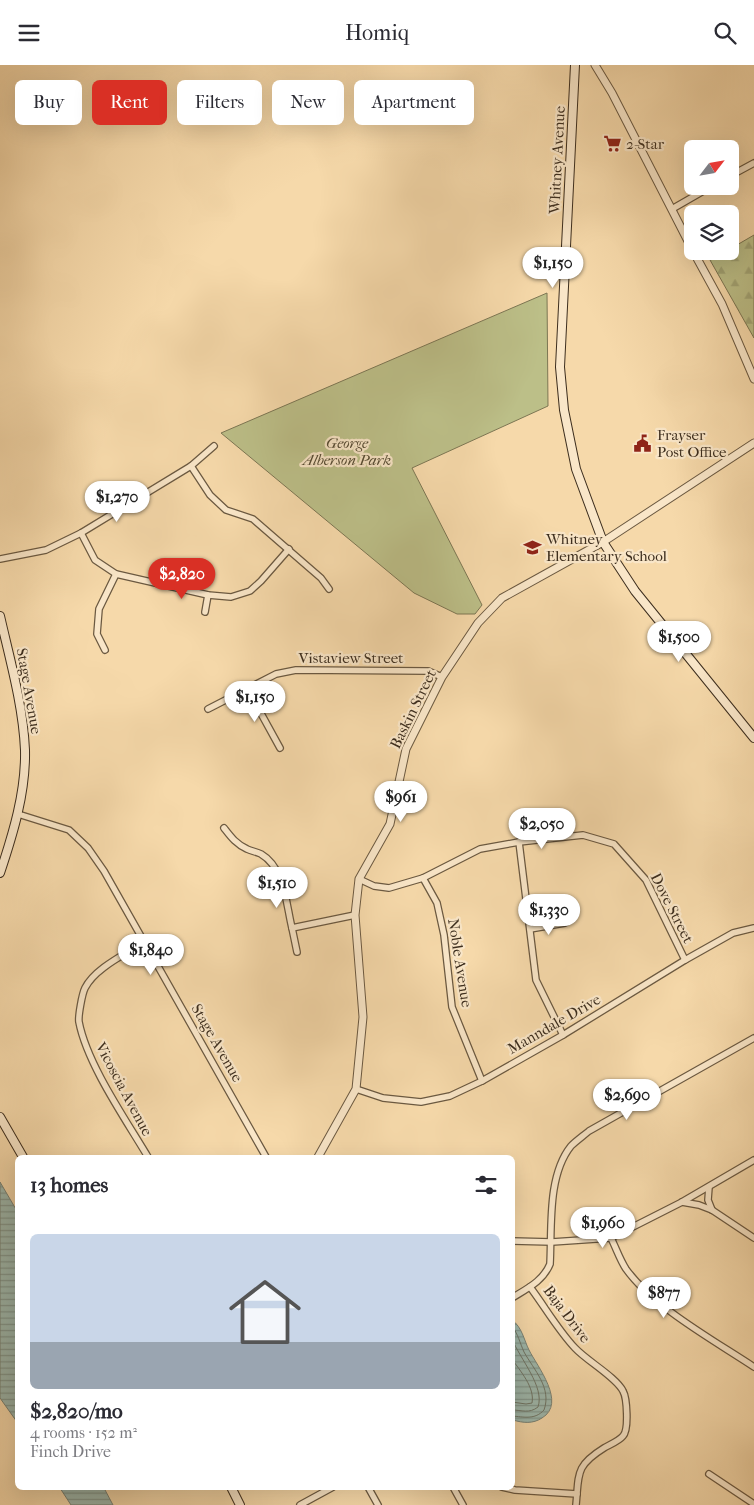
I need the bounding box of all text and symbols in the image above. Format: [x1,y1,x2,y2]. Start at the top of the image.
icon: menu [15,19,43,47]
icon: search [711,19,739,47]
text: Homiq [345,20,409,46]
chip: Buy [15,80,82,125]
chip: Rent [92,80,167,125]
chip: Filters [177,80,262,125]
chip: New [272,80,344,125]
chip: Apartment [354,80,474,125]
street label: Whitney Avenue [545,105,569,216]
supermarket icon: 2-Star [602,134,622,154]
place label: 2-Star [626,135,665,153]
north arrow [684,140,739,195]
map controls [684,140,739,260]
button: layers [684,205,739,260]
pin: $1,150 [512,247,594,289]
text: $1,150 [533,253,573,272]
place label: Frayser Post Office [657,426,727,461]
park label: George Alberson Park [301,434,391,469]
public building icon: Frayser Post Office [633,434,653,454]
pin: $1,270 [76,481,158,523]
text: $1,270 [96,487,138,506]
place label: Whitney Elementary School [545,530,667,565]
school or university icon: Whitney Elementary School [522,538,542,558]
pin: $2,820 [141,557,223,600]
text: $2,820 [159,564,205,583]
pin: $1,500 [638,621,720,663]
text: $1,500 [658,627,700,646]
street label: Stage Avenue [13,647,46,736]
street label: Vistaview Street [298,649,404,667]
street label: Baskin Street [386,666,440,752]
pin: $1,150 [214,681,296,723]
text: $1,150 [235,687,275,706]
pin: $961 [371,781,431,823]
text: $961 [385,787,417,806]
pin: $2,050 [501,807,583,850]
text: $2,050 [520,814,564,833]
pin: $1,510 [236,867,318,909]
street label: Dove Street [647,870,698,947]
text: $1,510 [258,873,296,892]
pin: $1,330 [508,893,590,936]
text: $1,330 [529,900,569,919]
street label: Noble Avenue [444,917,476,1009]
pin: $1,840 [110,933,192,976]
text: $1,840 [129,940,173,959]
street label: Manndale Drive [504,990,604,1058]
street label: Stage Avenue [187,1001,247,1086]
street label: Vicoscia Avenue [91,1038,156,1139]
pin: $2,690 [586,1079,668,1121]
text: $2,690 [604,1085,650,1104]
icon: filters [472,1171,500,1199]
text: 13 homes [30,1173,108,1197]
pin: $1,960 [562,1207,644,1249]
text: $1,960 [581,1213,625,1232]
icon: home [220,1267,310,1357]
pin: $877 [634,1277,694,1319]
street label: Baja Drive [540,1282,595,1347]
text: $877 [648,1283,680,1302]
text: $2,820/mo [30,1399,123,1423]
text: 4 rooms · 152 m² [30,1423,137,1442]
text: Finch Drive [30,1442,111,1461]

